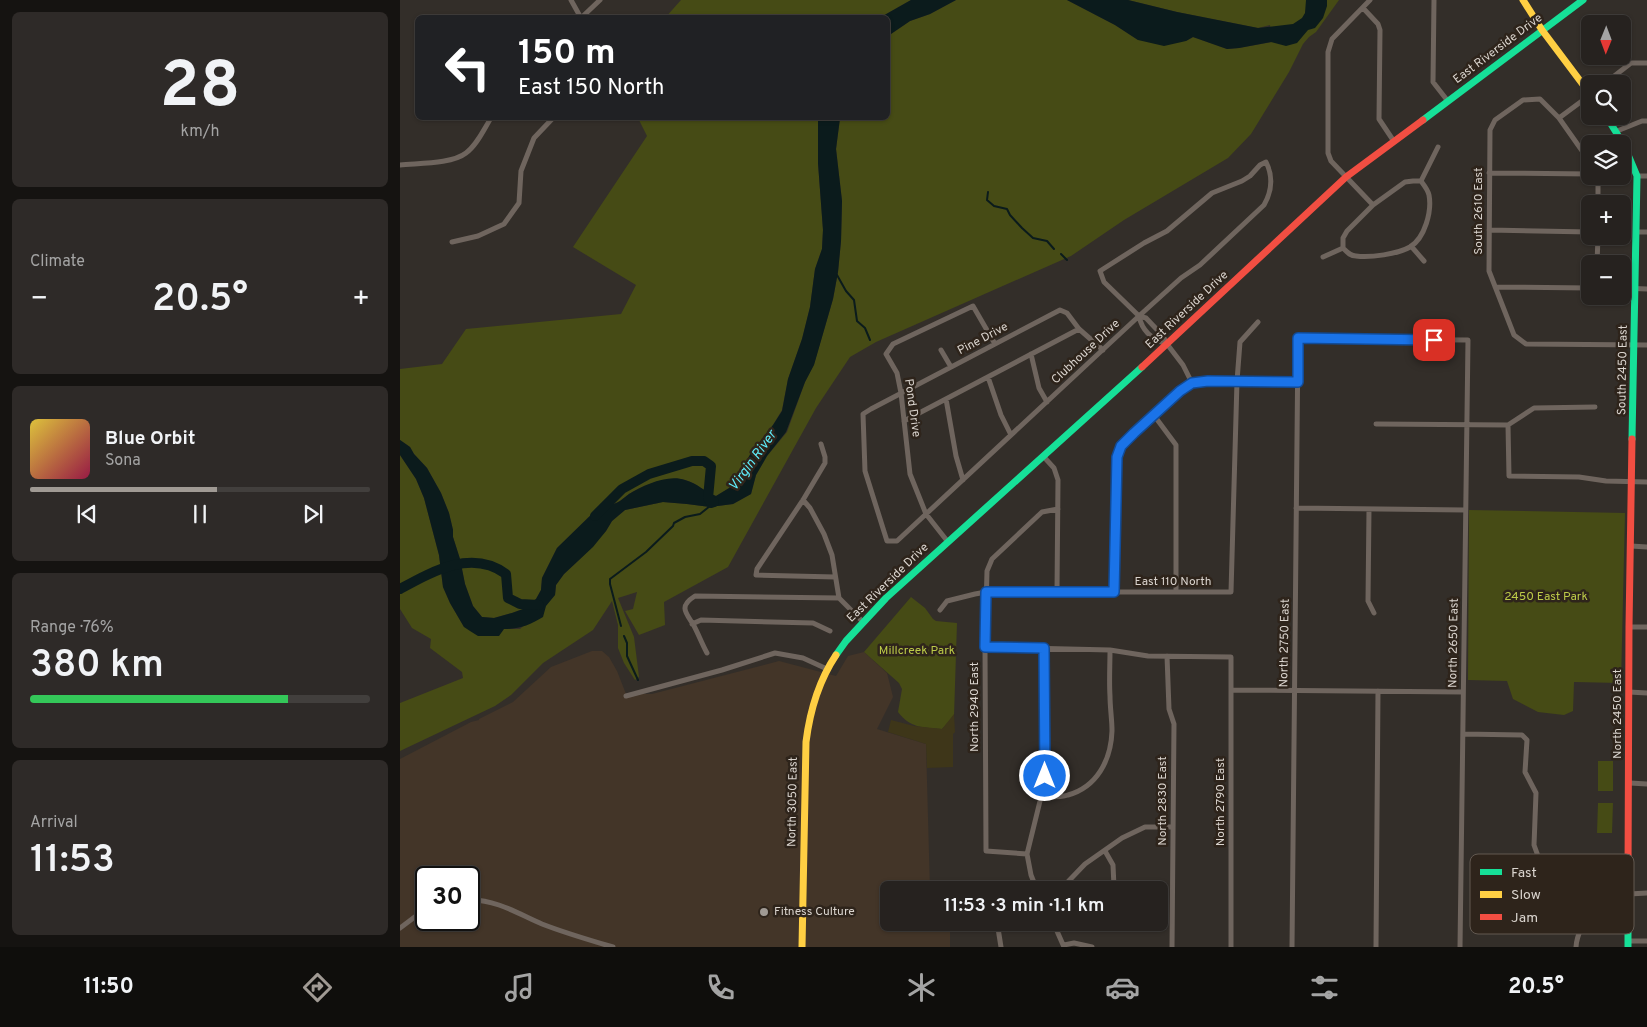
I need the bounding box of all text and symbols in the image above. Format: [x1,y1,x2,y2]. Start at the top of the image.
street label: East Riverside Drive [1450,10,1546,88]
north arrow [1581,15,1631,65]
map controls [1581,15,1631,305]
text: 150 m [518,32,616,76]
icon: left [435,35,500,100]
text: 28 [160,48,240,130]
text: East 150 North [518,75,664,102]
button: search [1581,75,1631,125]
text: km/h [181,122,219,142]
button: layers [1581,135,1631,185]
street label: South 2610 East [1471,167,1487,255]
button: + [1581,195,1631,245]
text: Climate [30,252,85,272]
button: − [1581,255,1631,305]
street label: East Riverside Drive [1142,267,1232,353]
text: 20.5° [152,276,248,325]
text: − [30,282,48,318]
text: + [352,282,370,318]
street label: Clubhouse Drive [1048,316,1124,388]
street label: Pine Drive [955,319,1011,359]
pin [1413,319,1455,361]
street label: South 2450 East [1614,325,1632,415]
icon: arrive [1420,326,1448,354]
street label: Pond Drive [900,378,924,438]
water label: Virgin River [725,426,782,495]
text: Blue Orbit [105,427,195,451]
text: Sona [105,451,141,471]
icon: previous [73,500,101,528]
icon: pause [186,500,214,528]
icon: next [299,500,327,528]
street label: East Riverside Drive [844,540,932,626]
street label: East 110 North [1135,574,1211,590]
park label: 2450 East Park [1504,589,1588,605]
street label: North 2750 East [1276,598,1294,688]
street label: North 2650 East [1445,598,1463,688]
text: Range · 76% [30,618,114,638]
text: 380 km [30,642,164,691]
park label: Millcreek Park [879,643,955,659]
street label: North 2940 East [967,662,983,752]
street label: North 2450 East [1610,669,1626,759]
position arrow [1018,749,1070,801]
street label: North 2830 East [1155,756,1171,846]
street label: North 3050 East [784,757,802,847]
street label: North 2790 East [1213,758,1229,846]
text: Arrival [30,813,78,833]
text: 11:53 [30,837,115,886]
legend [1470,854,1634,934]
text: Fast [1511,865,1537,882]
speed limit sign: 30 [415,866,480,931]
text: Slow [1511,887,1541,904]
text: 11:53 · 3 min · 1.1 km [944,894,1104,918]
place label: Fitness Culture [774,904,855,920]
marker: Fitness Culture [758,906,770,918]
text: Jam [1511,910,1538,927]
icon: directions [300,970,335,1005]
icon: music [502,970,537,1005]
icon: phone [703,970,738,1005]
icon: climate [904,970,939,1005]
icon: car [1105,970,1140,1005]
icon: filters [1307,970,1342,1005]
text: 11:50 [83,974,134,1001]
text: 20.5° [1508,974,1564,1001]

